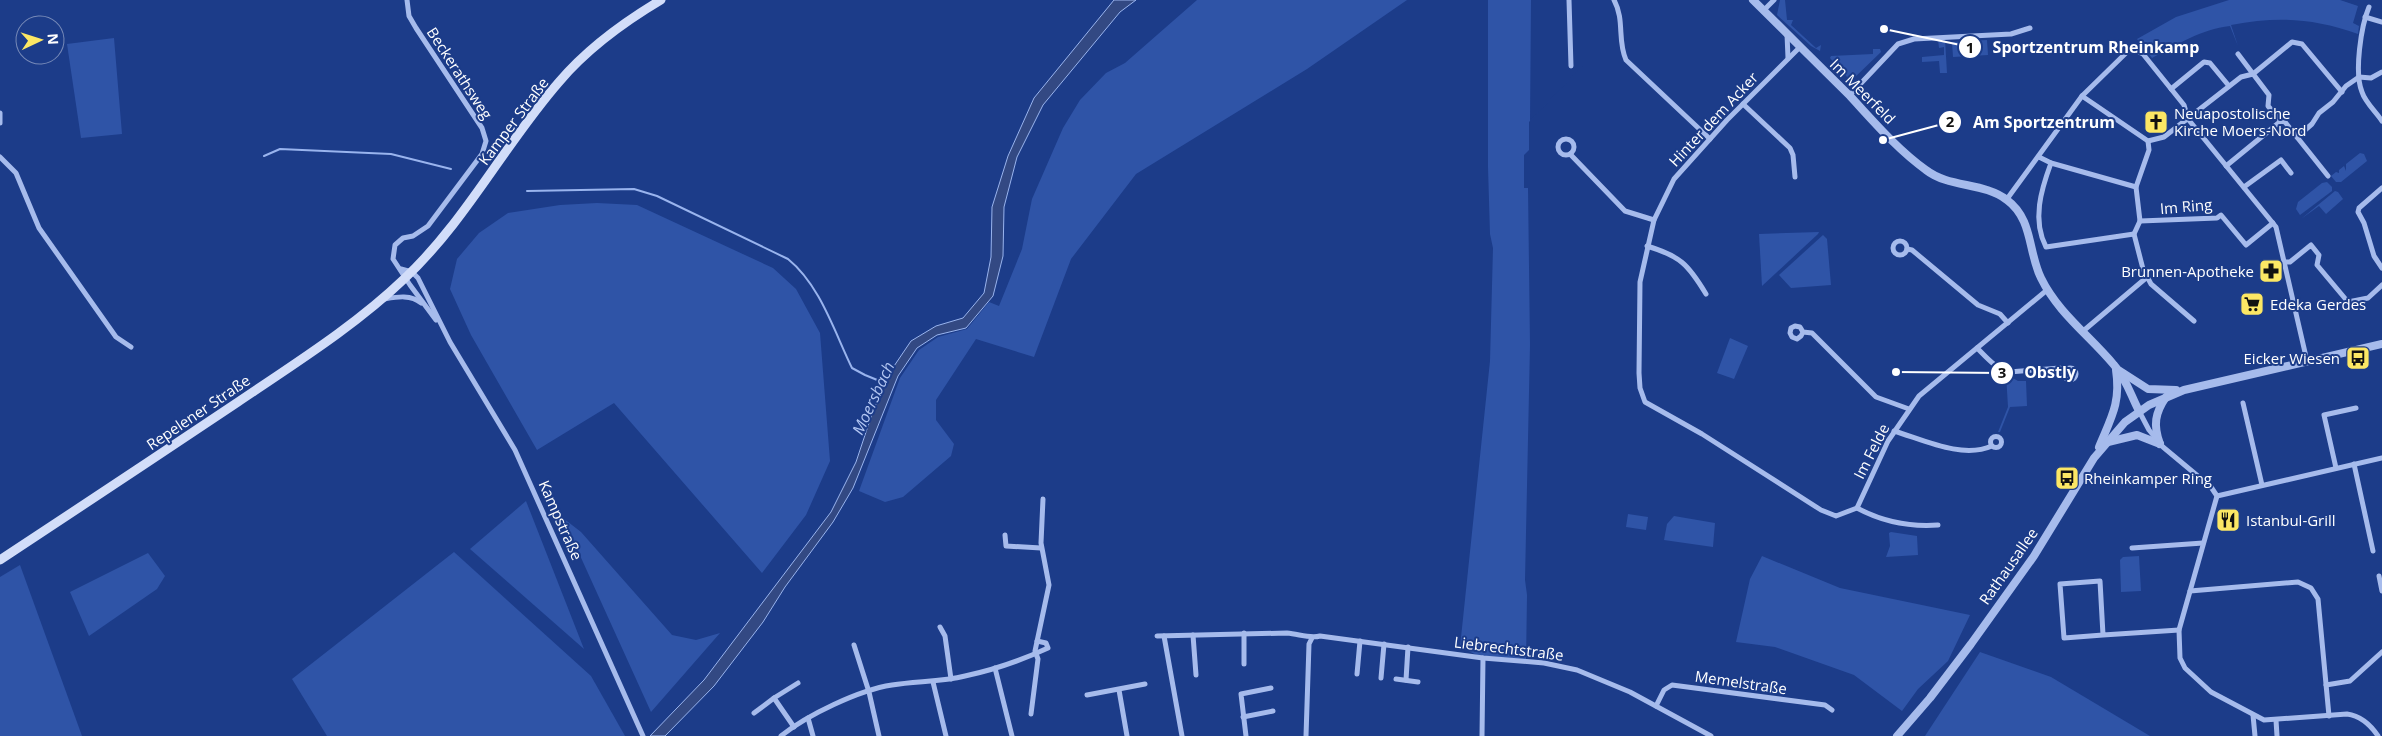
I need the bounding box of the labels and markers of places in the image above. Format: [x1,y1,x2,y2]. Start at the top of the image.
callout: Sportzentrum Rheinkamp [1958,32,2210,63]
place label: Neuapostolische Kirche Moers-Nord [2174,103,2306,140]
callout: Am Sportzentrum [1938,106,2125,137]
church icon: Neuapostolische Kirche Moers-Nord [2143,109,2169,135]
pharmacy icon: Brunnen-Apotheke [2258,258,2284,284]
place label: Brunnen-Apotheke [2121,261,2254,281]
supermarket icon: Edeka Gerdes [2239,291,2265,317]
place label: Edeka Gerdes [2270,294,2366,314]
bus stop icon: Eicker Wiesen [2345,345,2371,371]
place label: Eicker Wiesen [2244,348,2340,368]
callout: Obstly [1989,357,2086,388]
bus stop icon: Rheinkamper Ring [2054,465,2080,491]
place label: Rheinkamper Ring [2084,468,2212,488]
restaurant icon: Istanbul-Grill [2215,507,2241,533]
place label: Istanbul-Grill [2246,510,2336,530]

